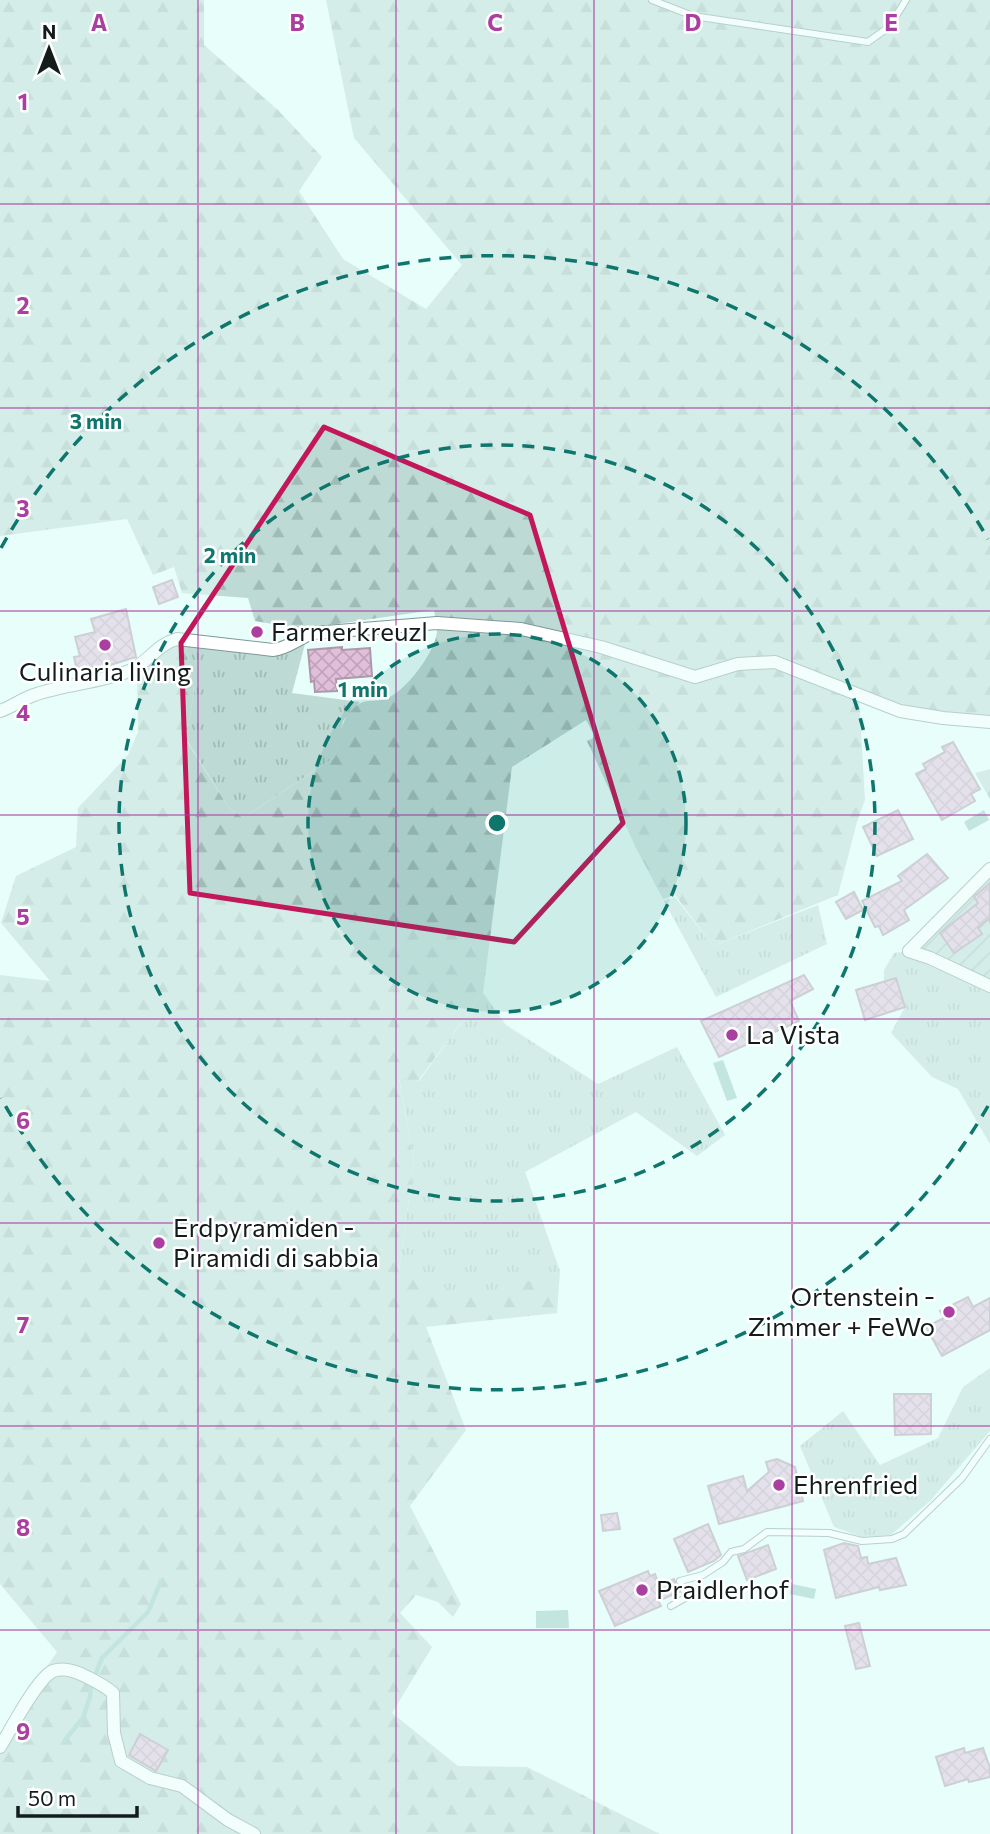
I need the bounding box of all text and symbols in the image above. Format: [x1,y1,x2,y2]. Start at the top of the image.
text: A [91,8,108,36]
text: B [289,8,305,36]
text: C [487,8,503,36]
text: D [685,8,702,36]
text: E [884,8,898,36]
north arrow [14,14,84,84]
text: N [42,20,56,43]
text: 1 [18,87,28,115]
text: 2 [16,291,30,319]
text: 3 min [70,408,122,433]
text: 3 [16,494,30,522]
text: 2 min [204,542,256,567]
place label: Farmerkreuzl [271,615,428,646]
marker: Farmerkreuzl [249,624,265,640]
marker: Culinaria living [97,637,113,653]
place label: Culinaria living [19,655,191,686]
text: 1 min [338,676,388,701]
text: 4 [16,698,30,726]
centre of rings [485,811,509,835]
text: 5 [16,902,30,930]
place label: La Vista [746,1018,840,1049]
marker: La Vista [724,1027,740,1043]
text: 6 [16,1106,30,1134]
place label: Erdpyramiden - Piramidi di sabbia [173,1211,379,1272]
marker: Erdpyramiden - Piramidi di sabbia [151,1235,167,1251]
place label: Ortenstein - Zimmer + FeWo [748,1280,935,1341]
marker: Ortenstein - Zimmer + FeWo [941,1304,957,1320]
text: 7 [17,1310,29,1338]
place label: Ehrenfried [793,1468,918,1499]
marker: Ehrenfried [771,1477,787,1493]
text: 8 [16,1513,30,1541]
place label: Praidlerhof [656,1573,790,1604]
marker: Praidlerhof [634,1582,650,1598]
text: 9 [16,1717,30,1745]
scale bar [18,1774,136,1818]
text: 50 m [28,1785,76,1810]

